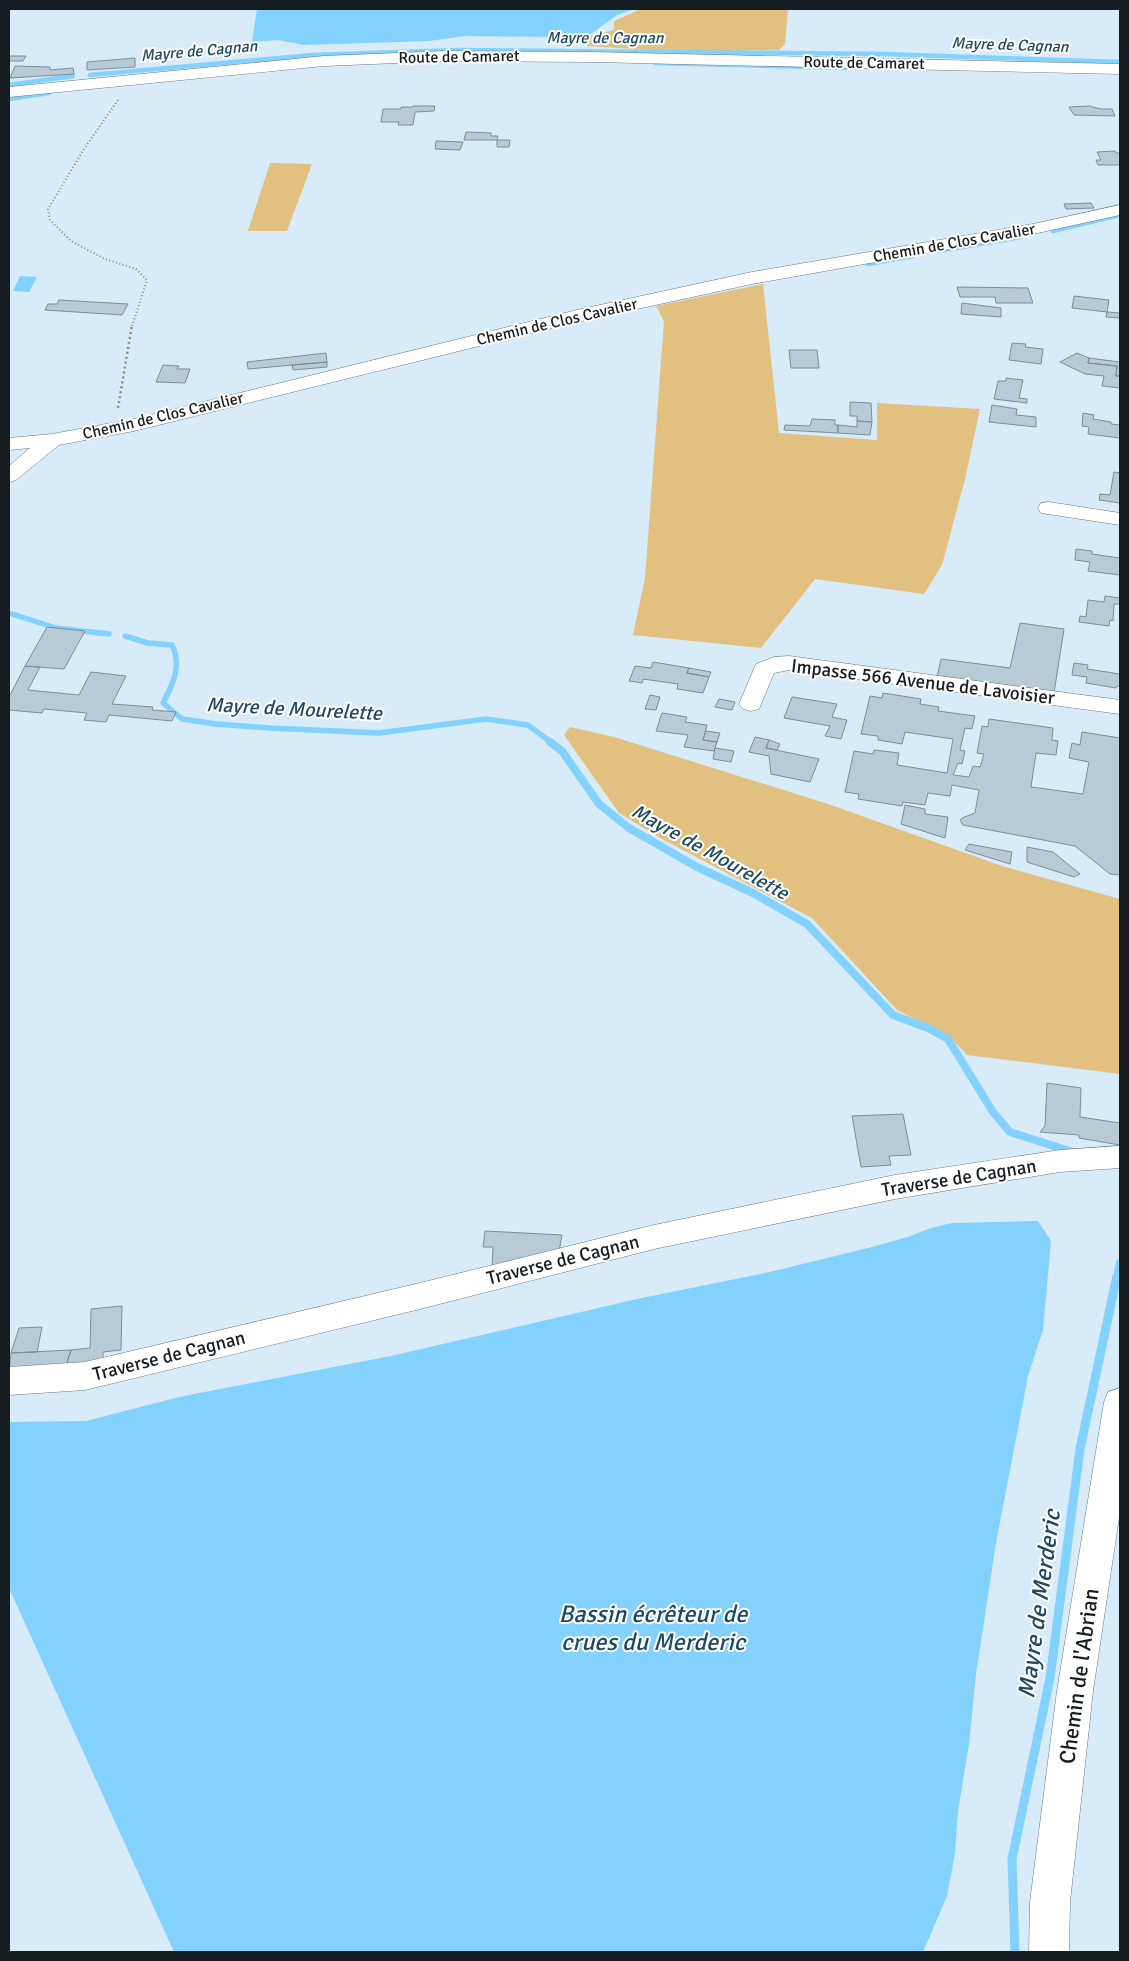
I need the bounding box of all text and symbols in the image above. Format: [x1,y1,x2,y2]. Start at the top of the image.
water label: Mayre de Cagnan [546,28,665,48]
water label: Mayre de Cagnan [951,33,1070,57]
water label: Mayre de Cagnan [140,36,259,66]
street label: Route de Camaret [398,46,520,68]
street label: Route de Camaret [803,52,925,74]
street label: Chemin de Clos Cavalier [871,219,1037,267]
street label: Chemin de Clos Cavalier [475,294,639,350]
street label: Chemin de Clos Cavalier [81,388,245,444]
street label: Impasse 566 Avenue de Lavoisier [790,654,1056,710]
water label: Mayre de Mourelette [206,692,383,726]
water label: Mayre de Mourelette [627,798,794,906]
street label: Traverse de Cagnan [880,1154,1038,1202]
street label: Traverse de Cagnan [484,1229,642,1291]
street label: Traverse de Cagnan [90,1325,248,1387]
water label: Mayre de Merderic [1011,1506,1067,1700]
street label: Chemin de l'Abrian [1053,1586,1105,1766]
water label: Bassin écrêteur de crues du Merderic [559,1599,748,1657]

